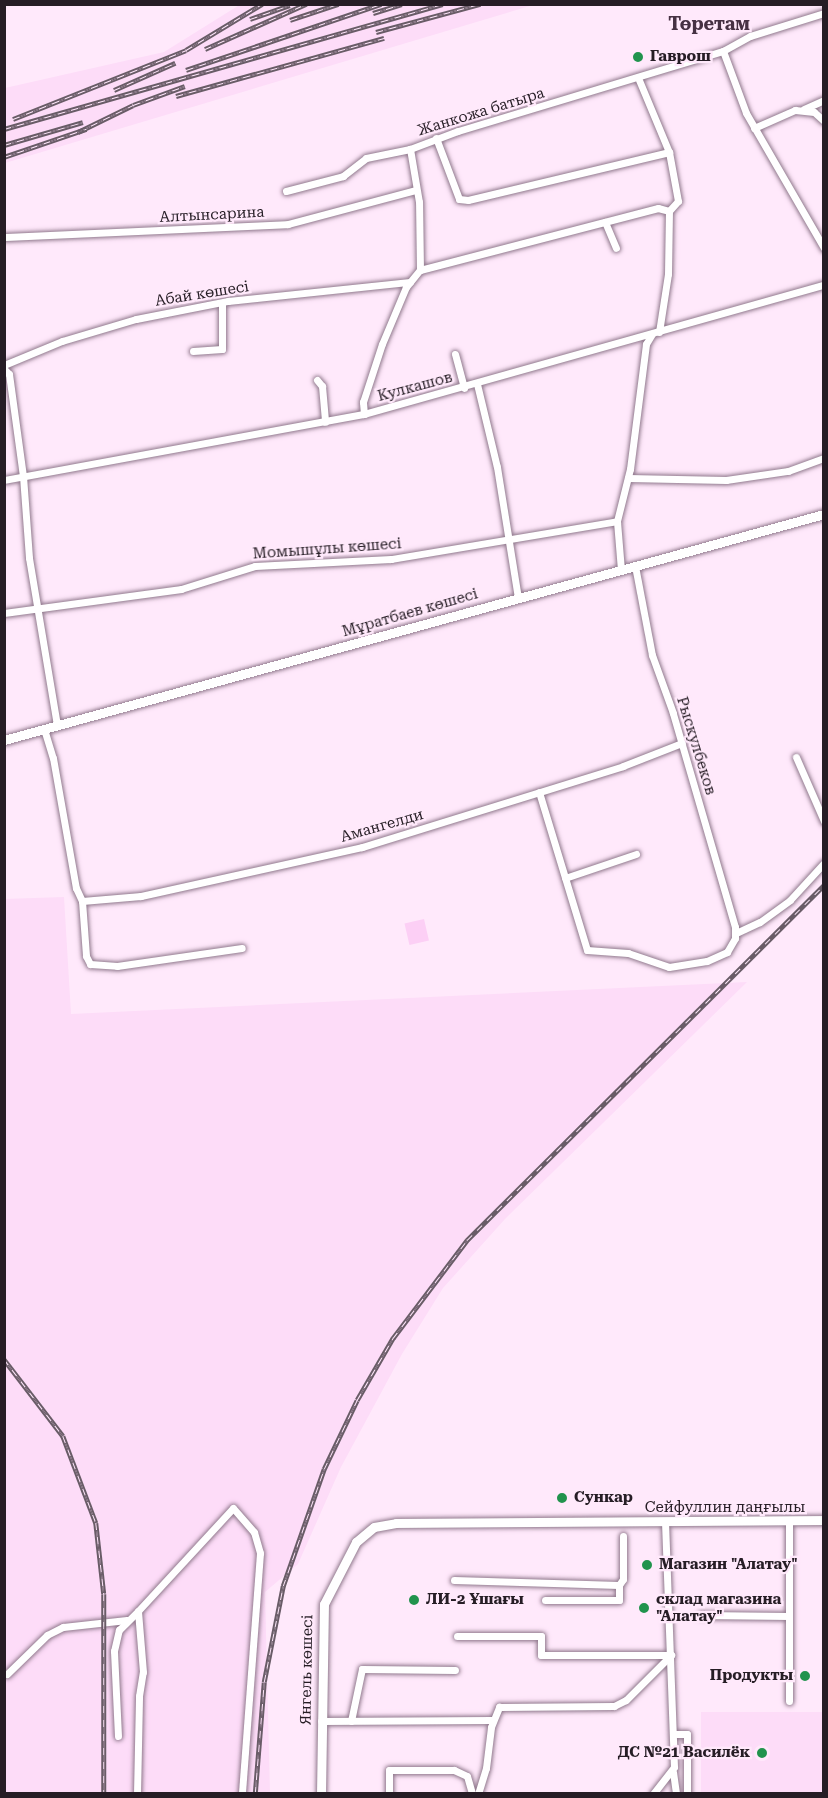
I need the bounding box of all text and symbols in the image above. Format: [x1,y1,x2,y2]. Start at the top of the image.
district label: Төретам [668,13,750,35]
place label: Гаврош [650,48,711,66]
marker: Гаврош [631,50,645,64]
street label: Жанкожа батыра [415,84,547,140]
street label: Алтынсарина [159,203,265,227]
street label: Абай көшесі [154,278,250,310]
street label: Кулкашов [376,368,454,406]
street label: Момышұлы көшесі [252,535,402,563]
street label: Мұратбаев көшесі [340,585,480,641]
street label: Рыскулбеков [672,695,720,797]
street label: Амангелди [338,806,426,846]
place label: Сункар [574,1489,633,1507]
marker: Сункар [555,1491,569,1505]
street label: Сейфуллин даңғылы [645,1499,805,1517]
place label: Магазин "Алатау" [659,1556,798,1574]
marker: Магазин "Алатау" [640,1558,654,1572]
place label: склад магазина "Алатау" [656,1590,781,1625]
place label: ЛИ-2 Ұшағы [426,1591,524,1609]
marker: ЛИ-2 Ұшағы [407,1593,421,1607]
marker: склад магазина "Алатау" [637,1601,651,1615]
street label: Янгель көшесі [297,1615,317,1725]
place label: Продукты [710,1667,793,1685]
marker: Продукты [798,1669,812,1683]
place label: ДС №21 Василёк [618,1744,750,1762]
marker: ДС №21 Василёк [755,1746,769,1760]

